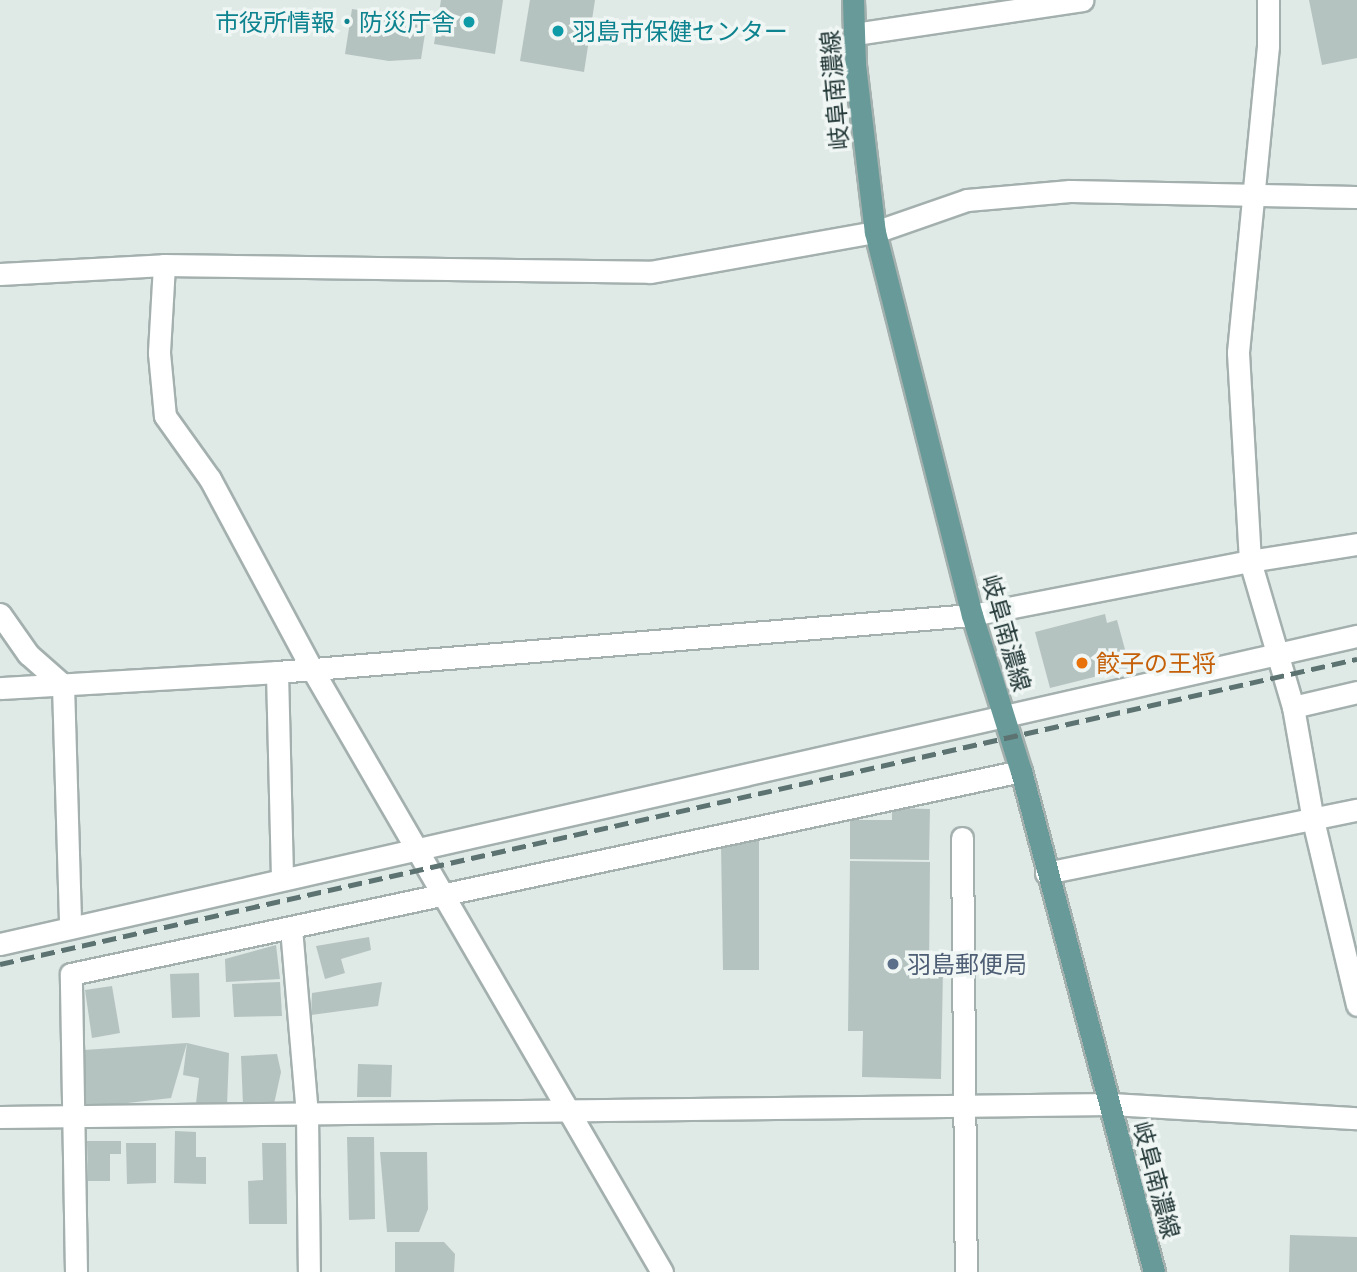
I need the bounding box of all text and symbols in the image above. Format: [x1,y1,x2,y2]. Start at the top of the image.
place label: 市役所情報・防災庁舎 [215,8,455,36]
marker: 市役所情報・防災庁舎 [461,14,477,30]
place label: 羽島市保健センター [572,17,788,45]
marker: 羽島市保健センター [550,23,566,39]
street label: 岐阜南濃線 [814,29,854,151]
street label: 岐阜南濃線 [977,571,1037,695]
place label: 餃子の王将 [1096,649,1216,677]
marker: 餃子の王将 [1074,655,1090,671]
place label: 羽島郵便局 [907,950,1027,978]
marker: 羽島郵便局 [885,956,901,972]
street label: 岐阜南濃線 [1128,1118,1186,1242]

